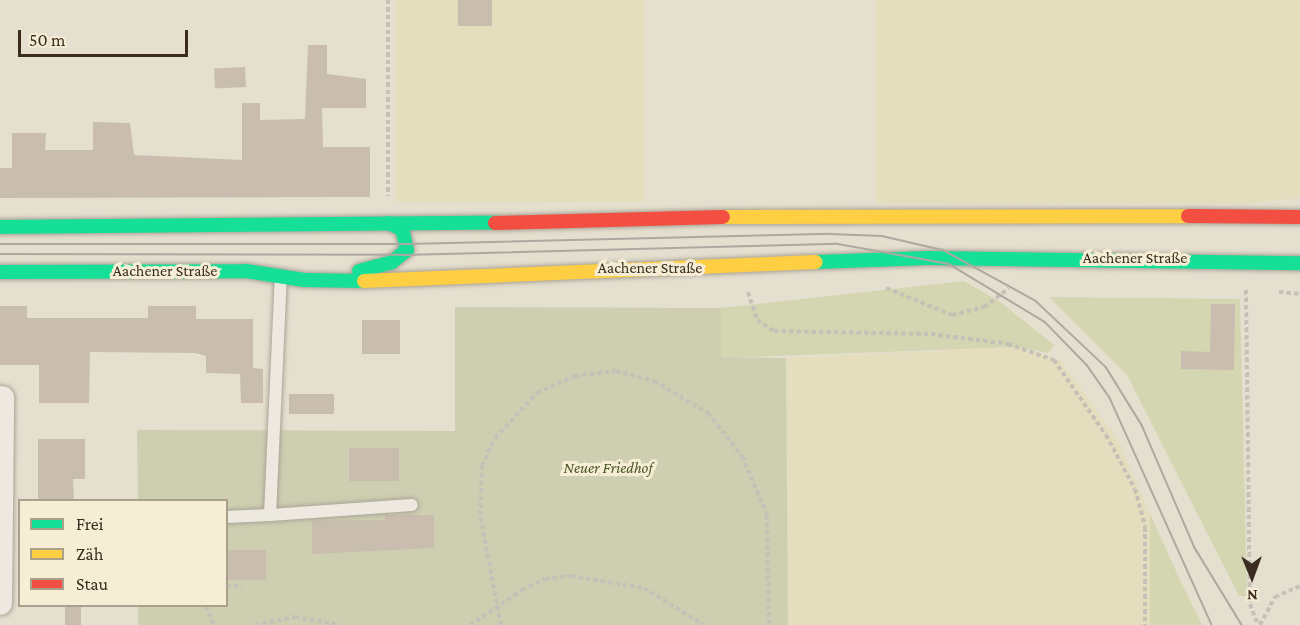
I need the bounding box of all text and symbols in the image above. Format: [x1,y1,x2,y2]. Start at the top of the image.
scale bar [21,18,190,56]
text: 50 m [29,30,66,50]
street label: Aachener Straße [1083,248,1187,268]
street label: Aachener Straße [598,258,702,278]
street label: Aachener Straße [113,261,217,281]
park label: Neuer Friedhof [563,458,653,478]
legend [18,499,228,607]
text: Frei [76,514,103,534]
text: Zäh [76,544,103,564]
north arrow [1222,547,1282,607]
text: Stau [76,574,108,594]
text: N [1247,587,1258,604]

